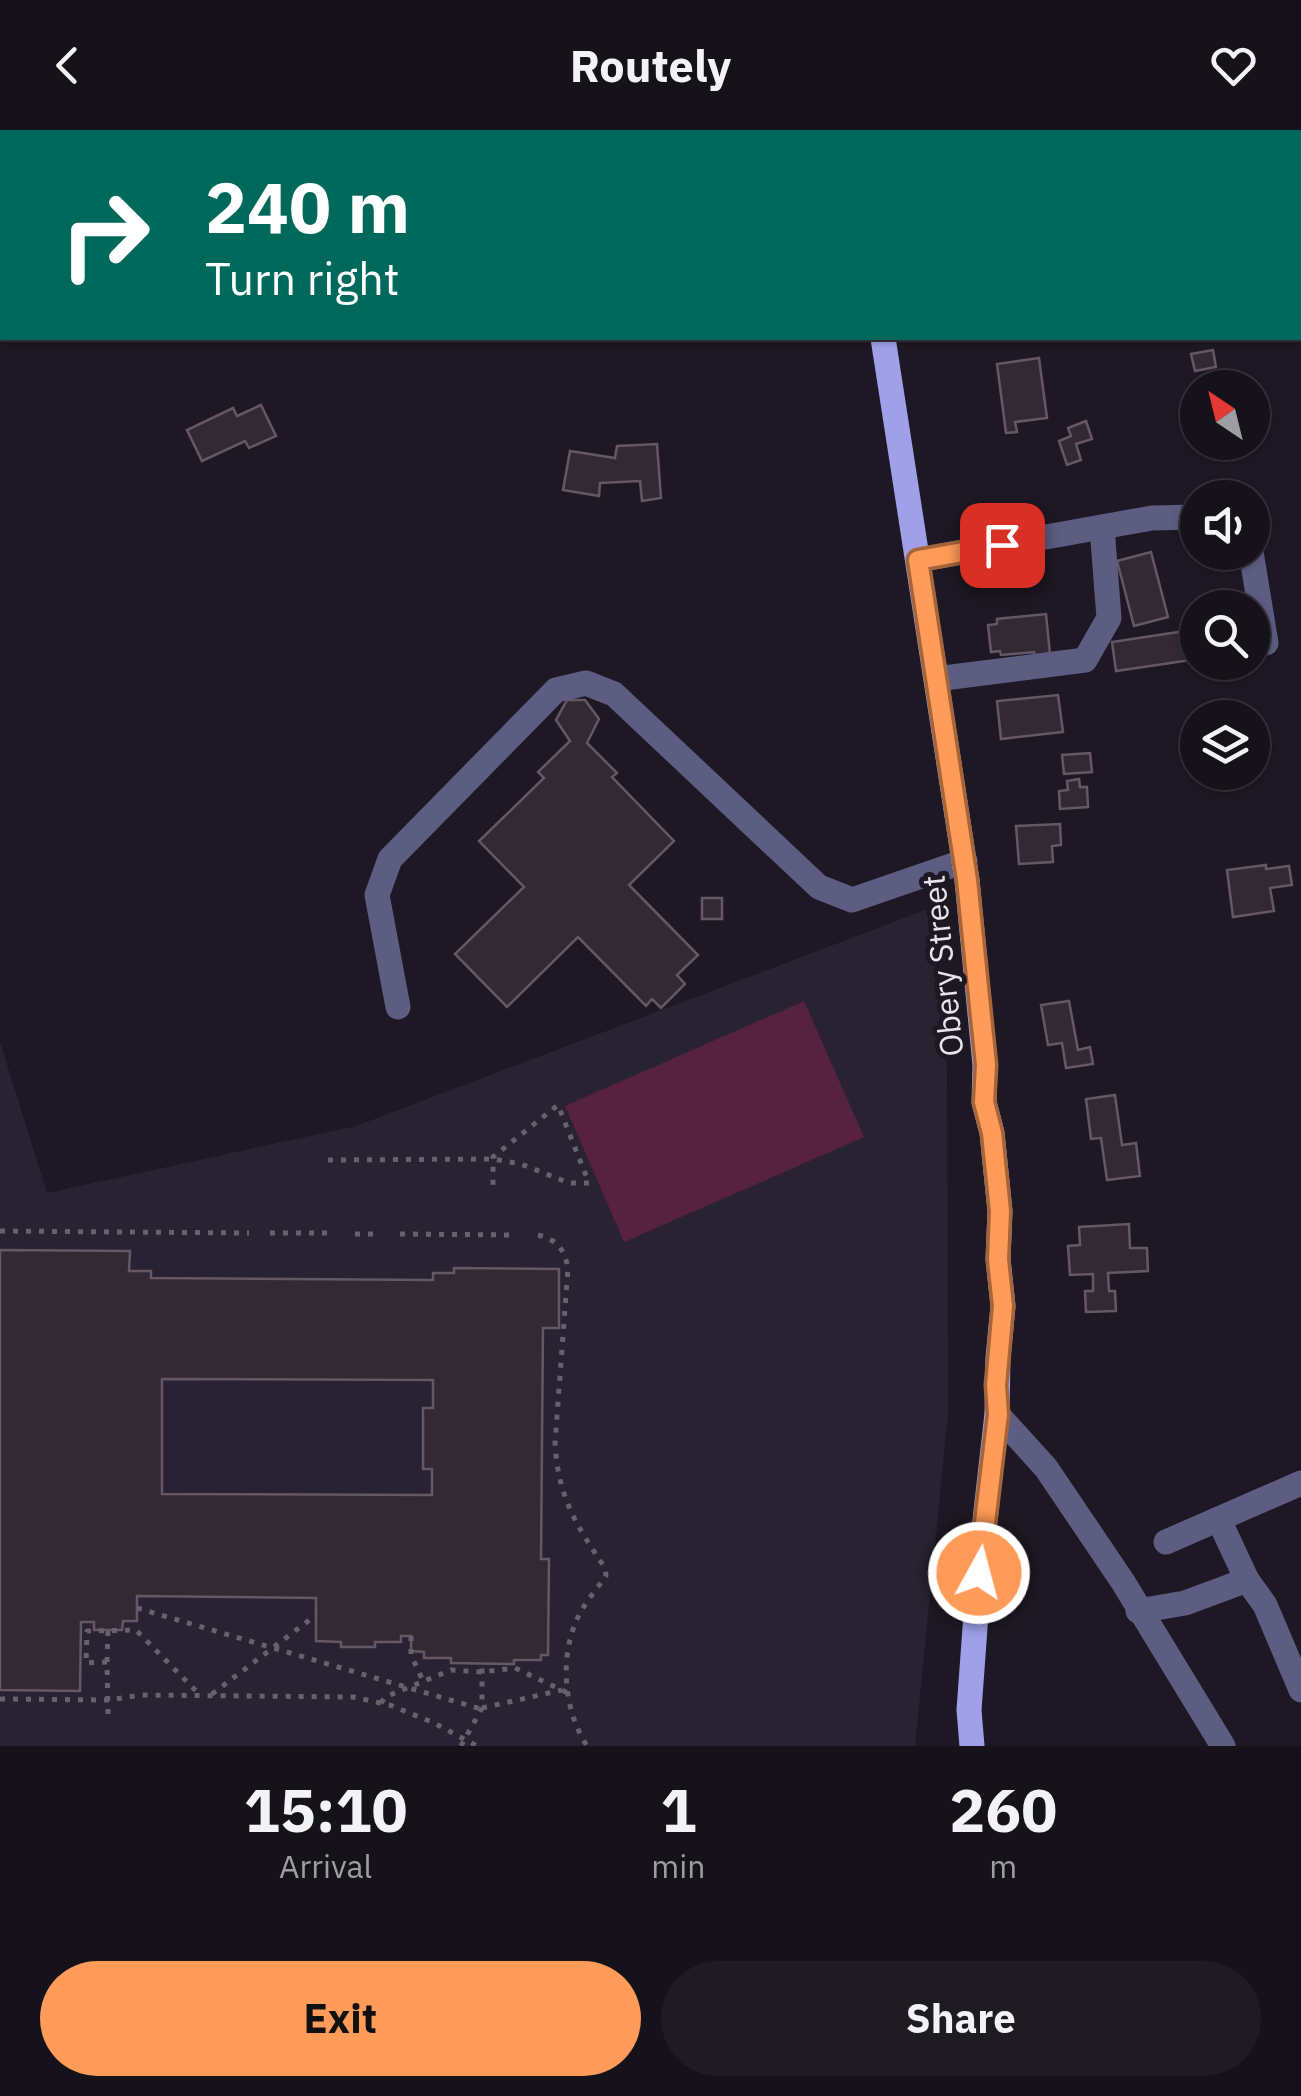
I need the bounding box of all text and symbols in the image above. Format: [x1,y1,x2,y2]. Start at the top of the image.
text: Routely [570,36,731,94]
icon: back [40,38,95,93]
icon: heart [1206,38,1261,93]
text: 240 m [205,161,410,252]
icon: right [40,170,170,300]
text: Turn right [205,249,400,307]
north arrow [1180,370,1270,460]
map controls [1180,370,1270,790]
button: sound [1180,480,1270,570]
pin [960,503,1045,588]
icon: arrive [975,518,1030,573]
button: search [1180,590,1270,680]
button: layers [1180,700,1270,790]
street label: Obery Street [912,873,972,1059]
position arrow [927,1521,1031,1625]
text: 15:10 [244,1770,408,1849]
text: 1 [660,1770,696,1849]
text: 260 [949,1770,1057,1849]
text: Arrival [279,1845,372,1887]
text: min [651,1845,705,1887]
text: m [989,1845,1017,1887]
button: Exit [40,1961,641,2076]
button: Share [661,1961,1261,2076]

